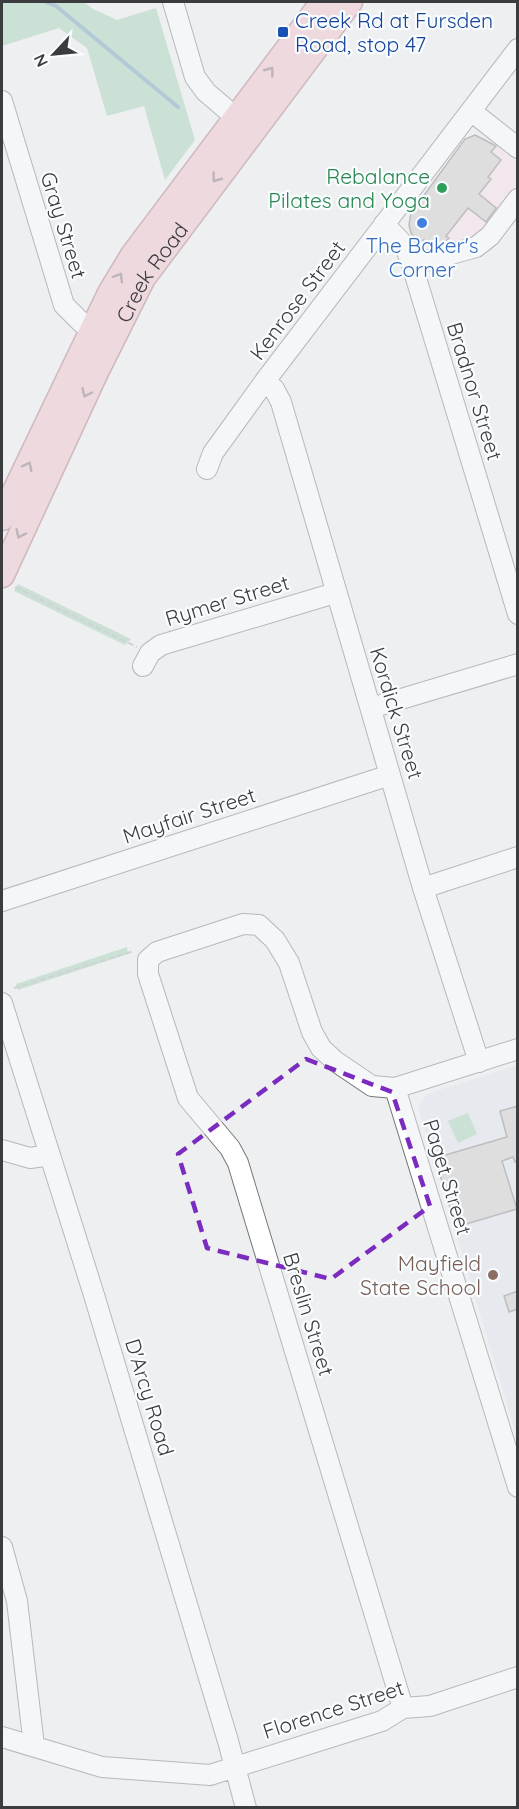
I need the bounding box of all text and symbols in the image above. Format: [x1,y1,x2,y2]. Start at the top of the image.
place label: Creek Rd at Fursden Road, stop 47 [295,7,493,57]
north arrow [24,24,84,84]
marker: Creek Rd at Fursden Road, stop 47 [276,25,290,39]
text: N [29,51,52,70]
one-way arrow [263,67,274,78]
place label: Rebalance Pilates and Yoga [268,163,430,213]
street label: Gray Street [35,168,93,282]
one-way arrow [212,171,223,182]
marker: Rebalance Pilates and Yoga [435,181,449,195]
marker: The Baker's Corner [415,216,429,230]
street label: Creek Road [110,217,193,327]
place label: The Baker's Corner [365,232,479,282]
street label: Kenrose Street [244,235,350,365]
one-way arrow [112,273,124,283]
street label: Bradnor Street [442,319,508,463]
one-way arrow [81,387,93,398]
one-way arrow [20,461,32,472]
one-way arrow [15,528,27,539]
street label: Rymer Street [162,569,292,631]
street label: Kordick Street [365,644,429,782]
street label: Mayfair Street [119,781,259,849]
street label: Paget Street [418,1116,478,1238]
street label: Breslin Street [278,1249,340,1379]
place label: Mayfield State School [360,1250,481,1300]
marker: Mayfield State School [486,1268,500,1282]
street label: D'Arcy Road [120,1335,180,1459]
street label: Florence Street [259,1674,407,1744]

